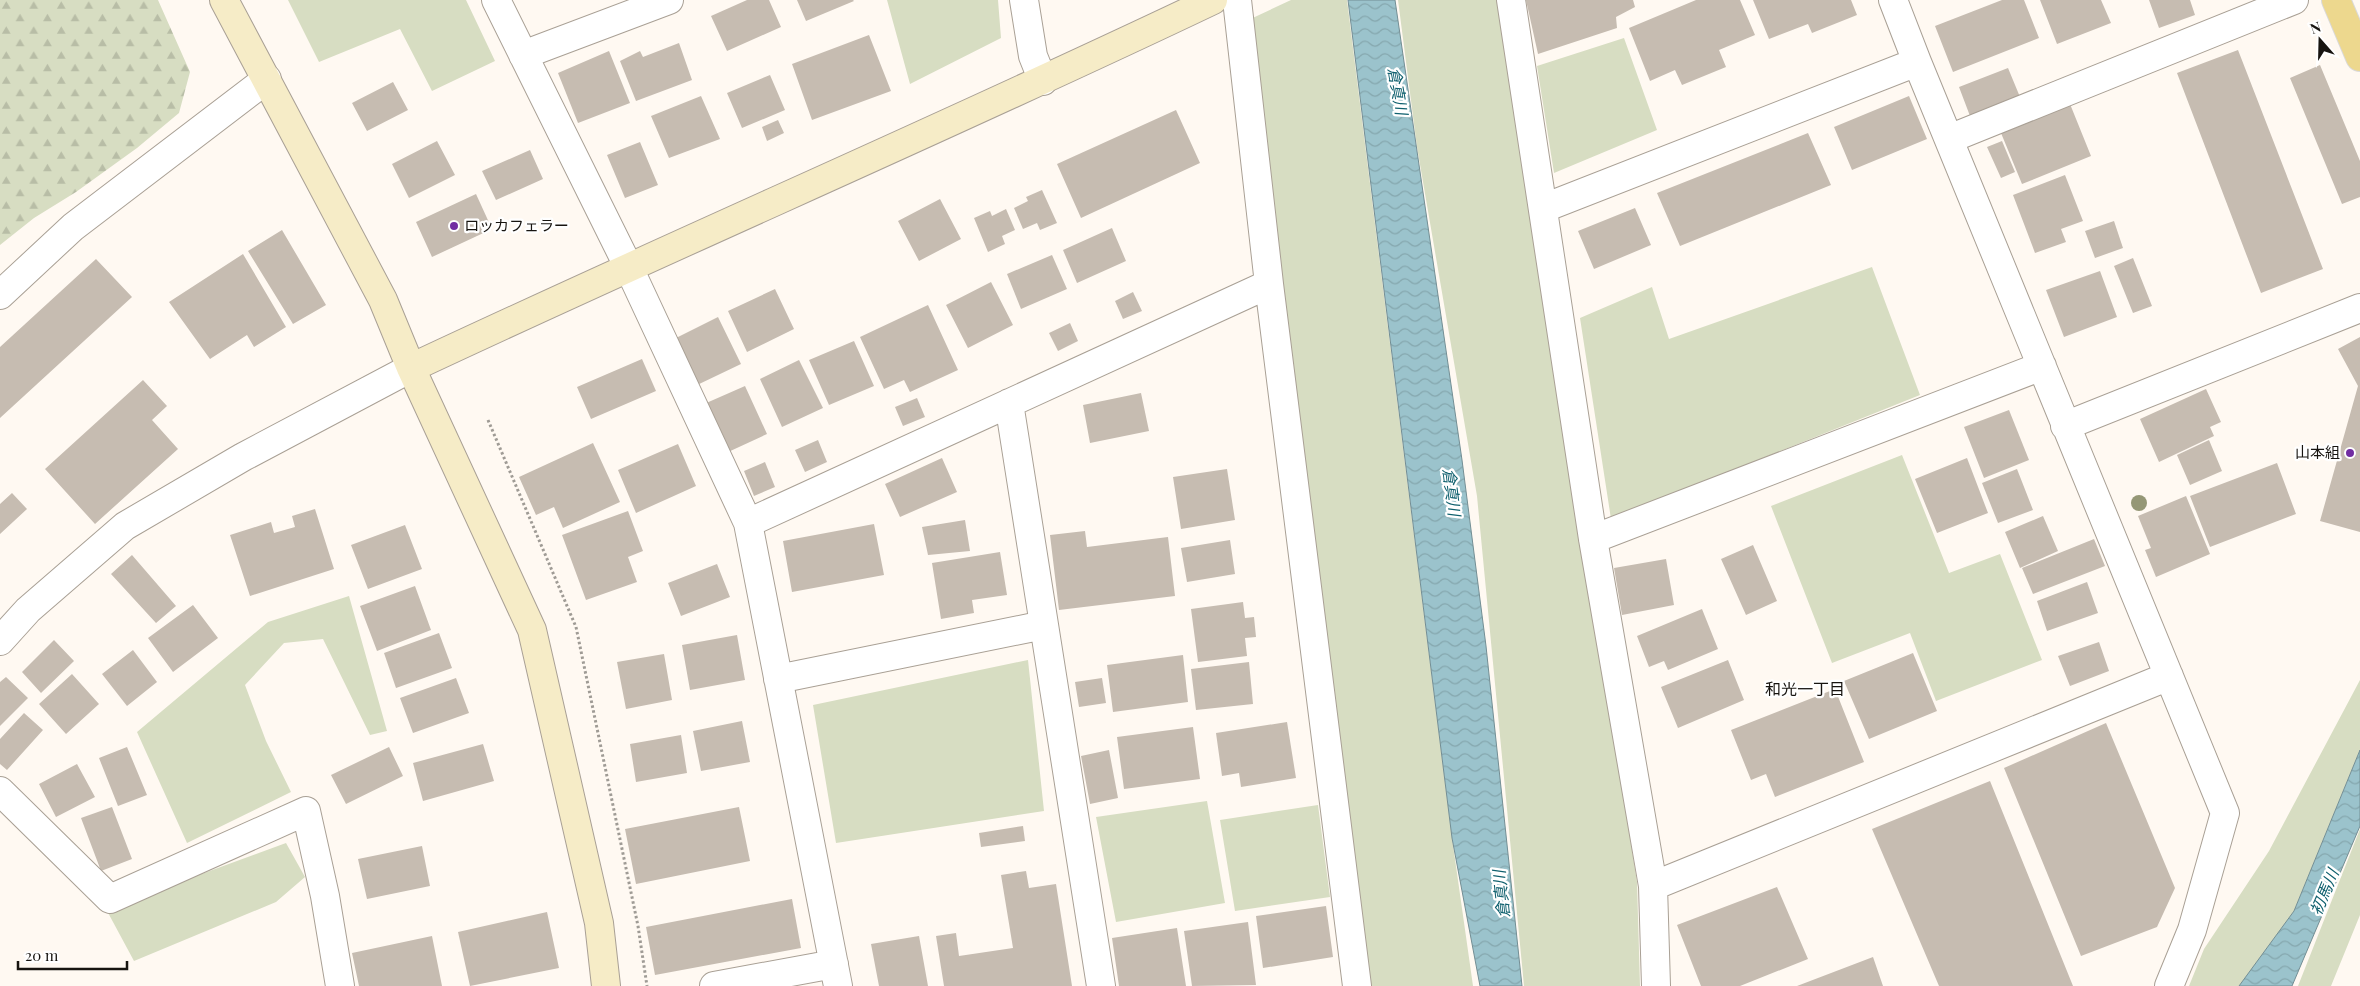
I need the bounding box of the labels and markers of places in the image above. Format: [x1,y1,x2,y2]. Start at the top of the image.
place label: ロッカフェラー [464,215,569,235]
marker: ロッカフェラー [448,220,460,232]
place label: 山本組 [2295,442,2340,462]
marker: 山本組 [2344,447,2356,459]

